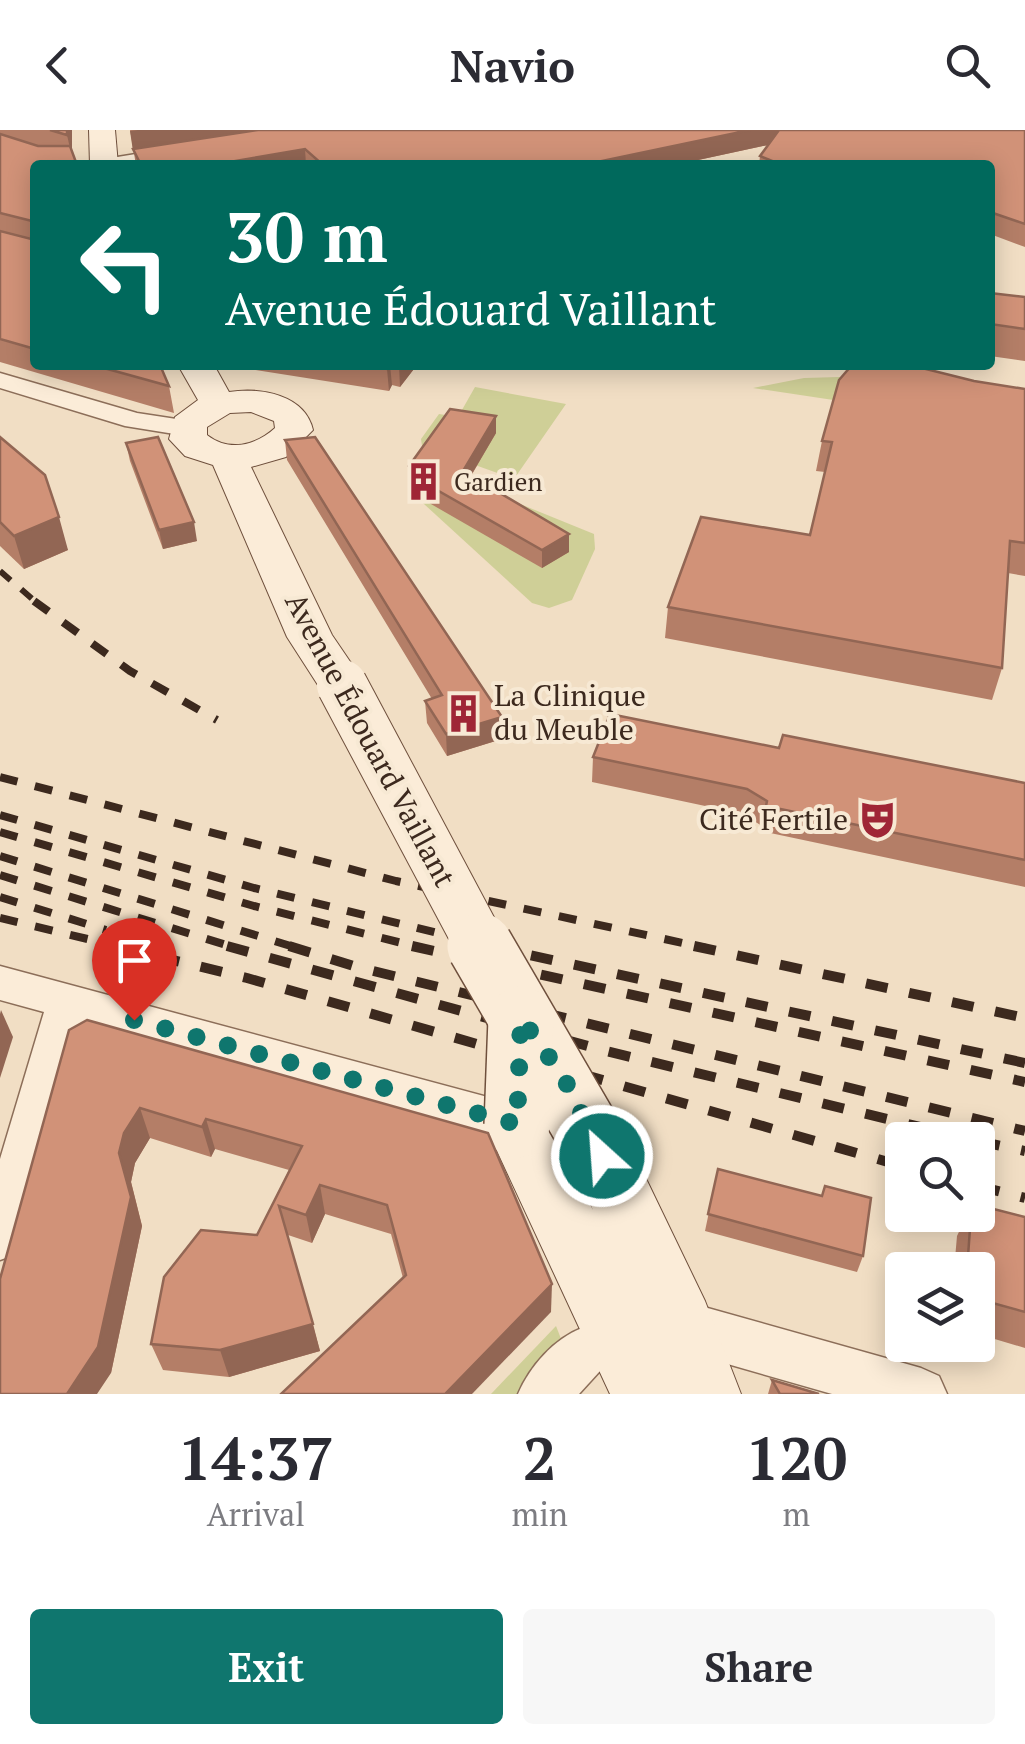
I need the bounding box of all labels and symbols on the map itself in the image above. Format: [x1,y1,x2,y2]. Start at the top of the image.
building icon: Gardien [403,461,445,503]
place label: Gardien [454,465,542,498]
street label: Avenue Édouard Vaillant [276,586,465,894]
place label: La Clinique du Meuble [494,675,646,749]
building icon: La Clinique du Meuble [443,692,485,734]
place label: Cité Fertile [699,799,848,839]
theatre icon: Cité Fertile [857,799,899,841]
pin [92,918,177,1021]
position arrow [550,1104,654,1208]

